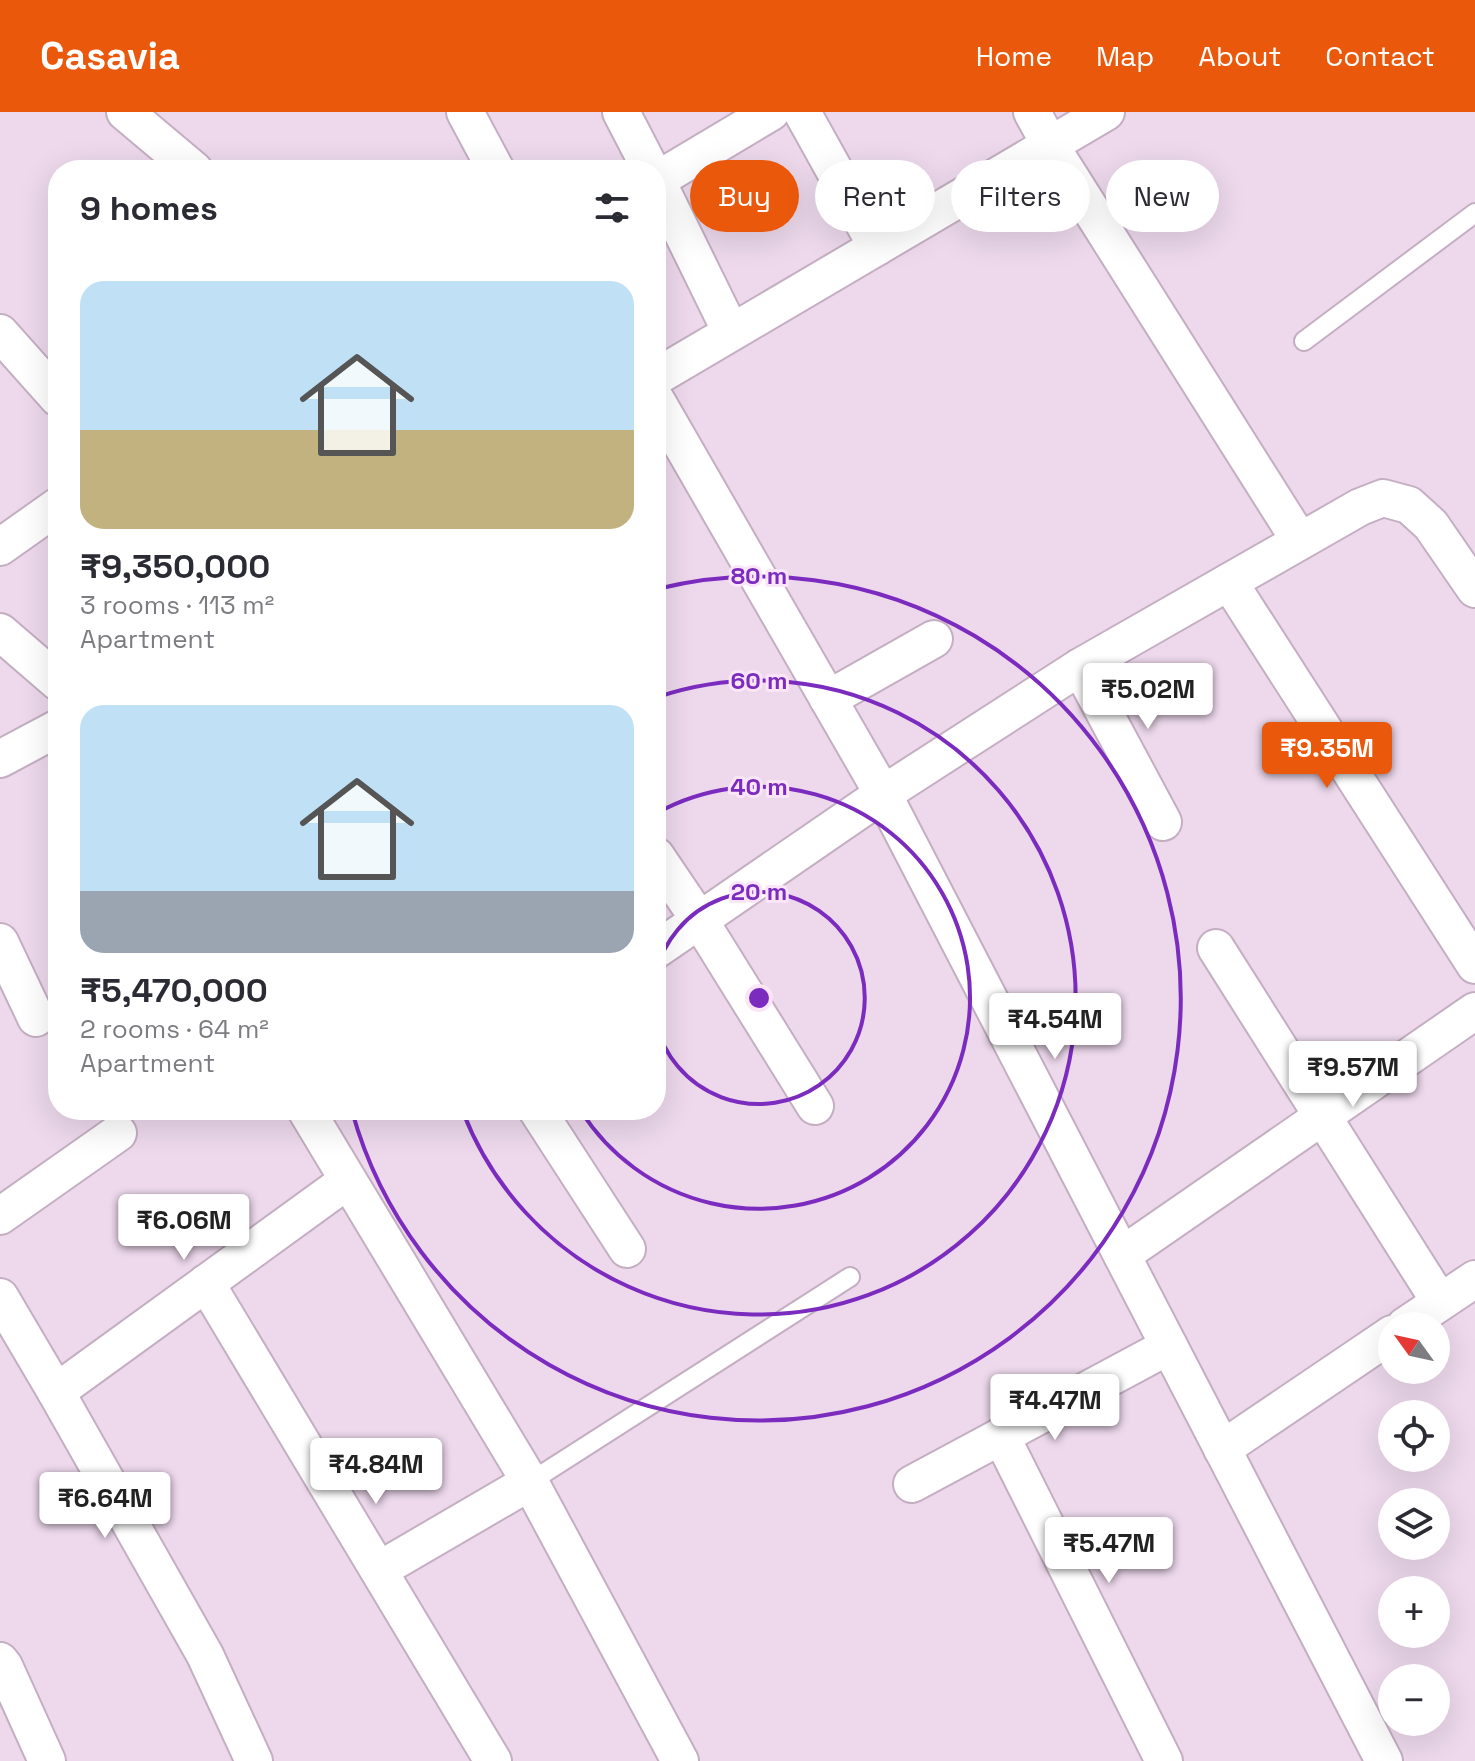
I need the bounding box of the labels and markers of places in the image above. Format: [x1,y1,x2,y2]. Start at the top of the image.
pin: ₹5.02M [1083,663,1213,731]
pin: ₹9.35M [1262,722,1392,790]
centre of rings [745,984,773,1012]
pin: ₹4.54M [990,993,1120,1061]
pin: ₹9.57M [1288,1041,1418,1109]
pin: ₹6.06M [119,1194,249,1262]
pin: ₹4.47M [990,1374,1120,1442]
pin: ₹4.84M [311,1438,441,1506]
pin: ₹6.64M [40,1472,170,1540]
pin: ₹5.47M [1044,1517,1174,1585]

